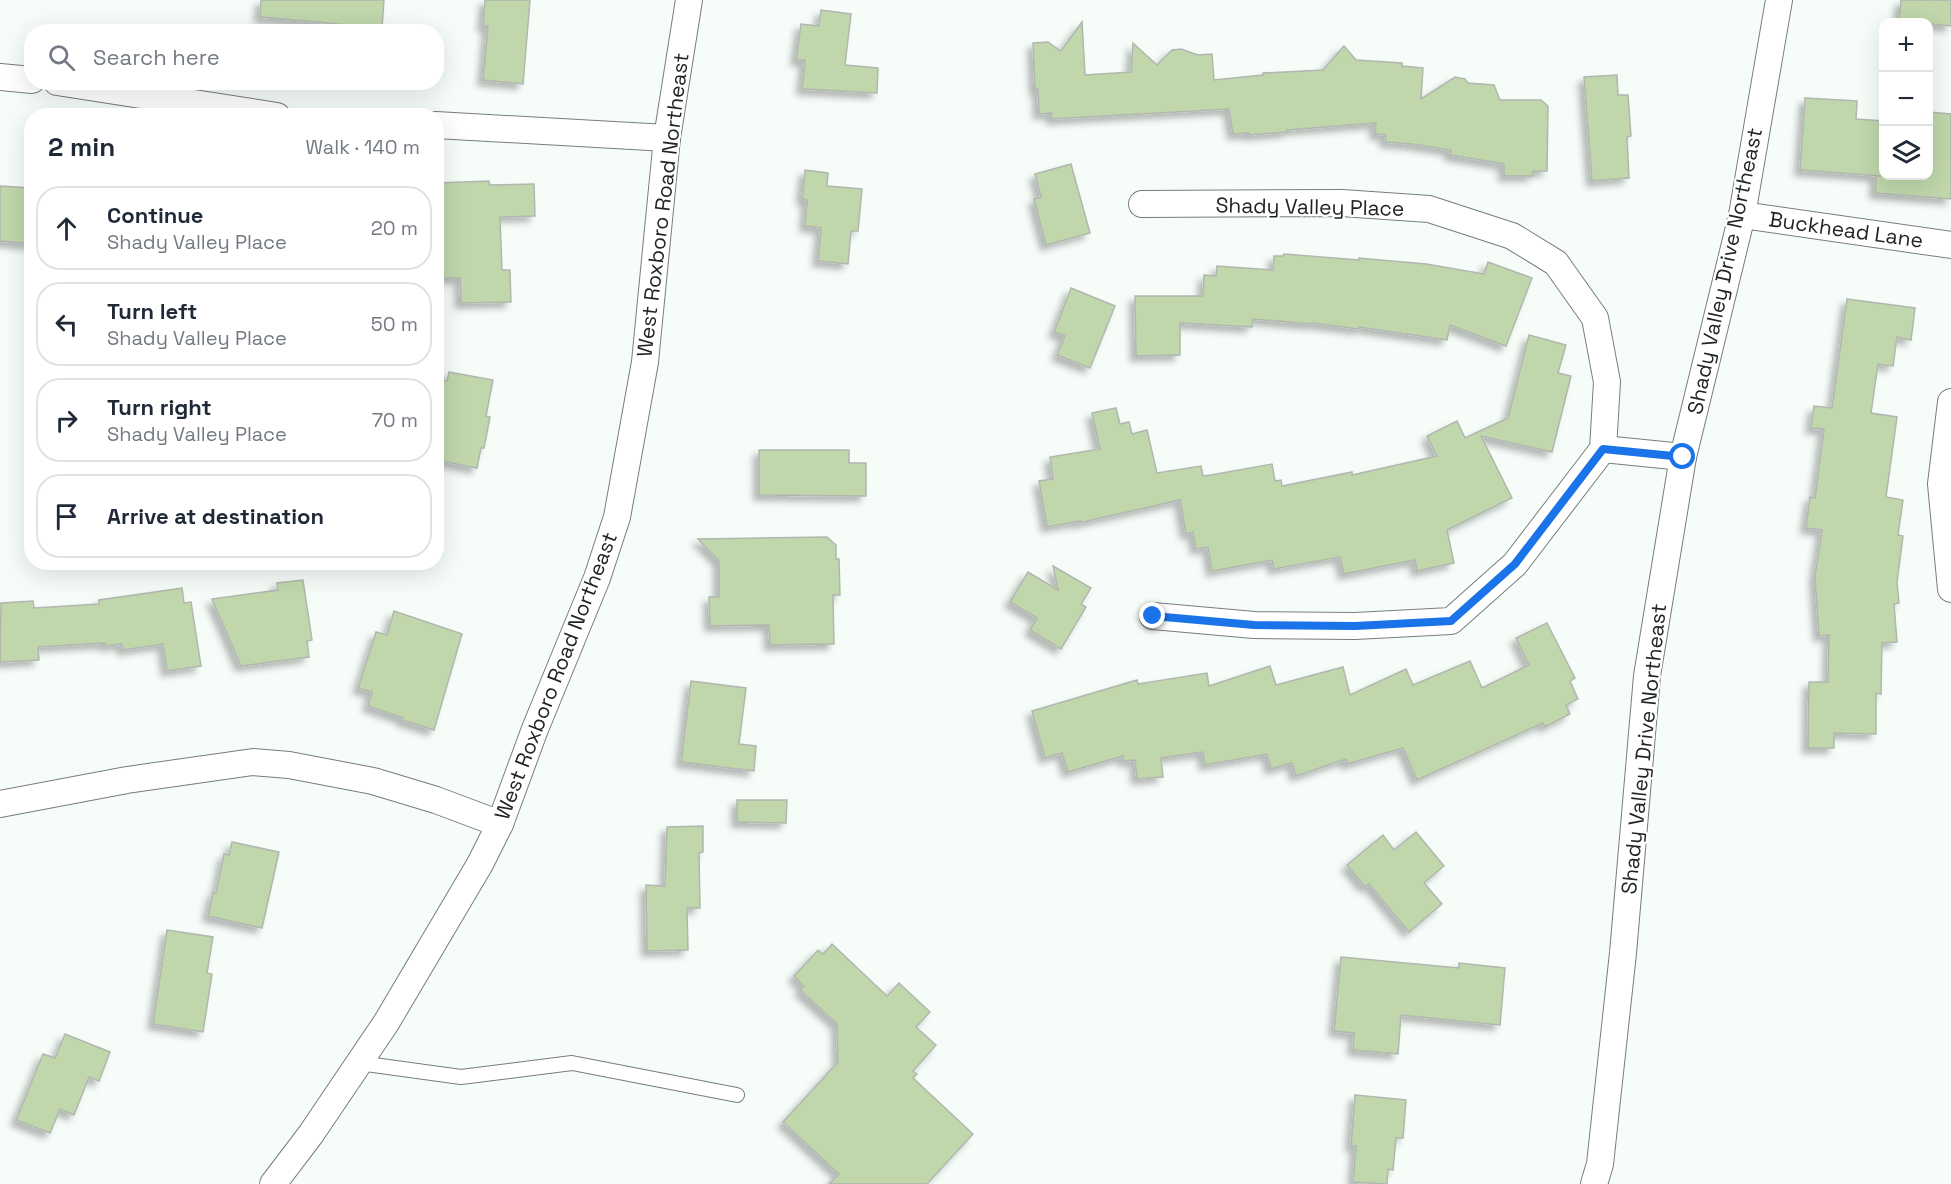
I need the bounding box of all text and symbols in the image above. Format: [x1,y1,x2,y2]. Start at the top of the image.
map controls [1879,18,1933,180]
button: + [1879,18,1933,72]
search box [24,24,444,90]
icon: search [45,41,78,74]
text: Search here [93,43,220,71]
street label: West Roxboro Road Northeast [630,51,695,358]
button: − [1879,72,1933,126]
street label: Shady Valley Drive Northeast [1681,125,1768,417]
button: layers [1879,126,1933,180]
text: 2 min [48,130,115,164]
text: Walk · 140 m [306,134,420,160]
street label: Shady Valley Place [1215,191,1405,222]
text: Continue [107,201,203,229]
street label: Buckhead Lane [1767,205,1925,254]
icon: ahead [50,212,83,245]
text: 20 m [371,215,418,241]
text: Shady Valley Place [107,229,287,255]
text: Turn left [107,297,197,325]
icon: left [50,308,83,341]
text: 50 m [371,311,418,337]
text: Shady Valley Place [107,325,287,351]
text: Turn right [107,393,212,421]
icon: right [50,404,83,437]
text: 70 m [372,407,418,433]
text: Shady Valley Place [107,421,287,447]
route start [1669,443,1695,469]
icon: arrive [50,500,83,533]
text: Arrive at destination [107,502,324,530]
street label: West Roxboro Road Northeast [488,528,623,824]
route end [1139,602,1165,628]
street label: Shady Valley Drive Northeast [1615,602,1672,896]

